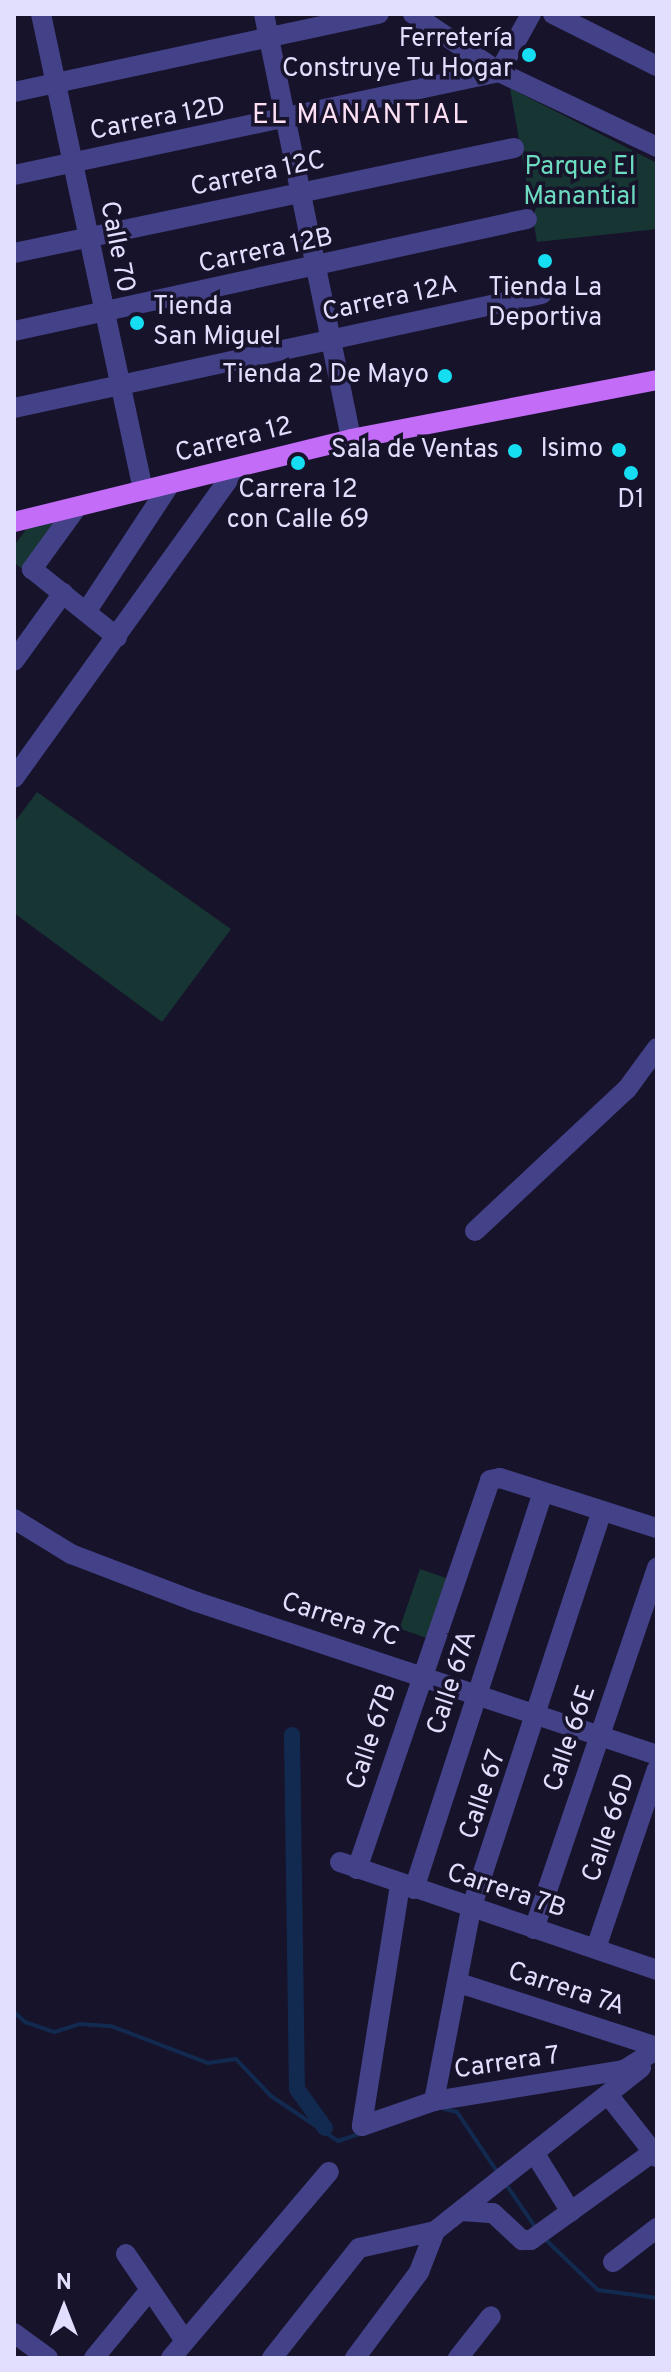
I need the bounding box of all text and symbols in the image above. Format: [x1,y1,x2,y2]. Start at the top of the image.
place label: Ferretería Construye Tu Hogar [281,24,513,86]
marker: Ferretería Construye Tu Hogar [520,46,538,64]
street label: Carrera 12D [88,92,228,148]
district label: EL MANANTIAL [252,99,470,133]
street label: Carrera 12C [188,146,328,204]
park label: Parque El Manantial [523,152,637,214]
street label: Calle 70 [92,198,140,296]
street label: Carrera 12B [196,223,336,281]
marker: Tienda La Deportiva [536,252,554,270]
street label: Carrera 12A [320,270,460,330]
place label: Tienda La Deportiva [488,273,602,334]
place label: Tienda San Miguel [153,292,281,354]
marker: Tienda San Miguel [128,314,146,332]
place label: Tienda 2 De Mayo [222,360,429,392]
marker: Tienda 2 De Mayo [436,367,454,385]
street label: Carrera 12 [172,411,296,471]
place label: Isimo [540,434,603,466]
place label: Sala de Ventas [330,435,499,467]
marker: Isimo [610,441,628,459]
marker: Sala de Ventas [506,442,524,460]
marker: Carrera 12 con Calle 69 [289,454,307,472]
marker: D1 [622,464,640,482]
place label: Carrera 12 con Calle 69 [227,475,369,536]
place label: D1 [617,485,645,517]
street label: Carrera 7C [277,1587,403,1655]
street label: Calle 67A [422,1627,484,1739]
street label: Calle 67B [341,1680,405,1794]
street label: Calle 66E [538,1682,604,1796]
street label: Calle 67 [454,1746,514,1844]
street label: Calle 66D [577,1770,643,1886]
street label: Carrera 7B [442,1858,570,1926]
street label: Carrera 7A [503,1956,629,2024]
street label: Carrera 7 [452,2041,562,2087]
north arrow [24,2268,104,2348]
text: N [56,2270,72,2297]

